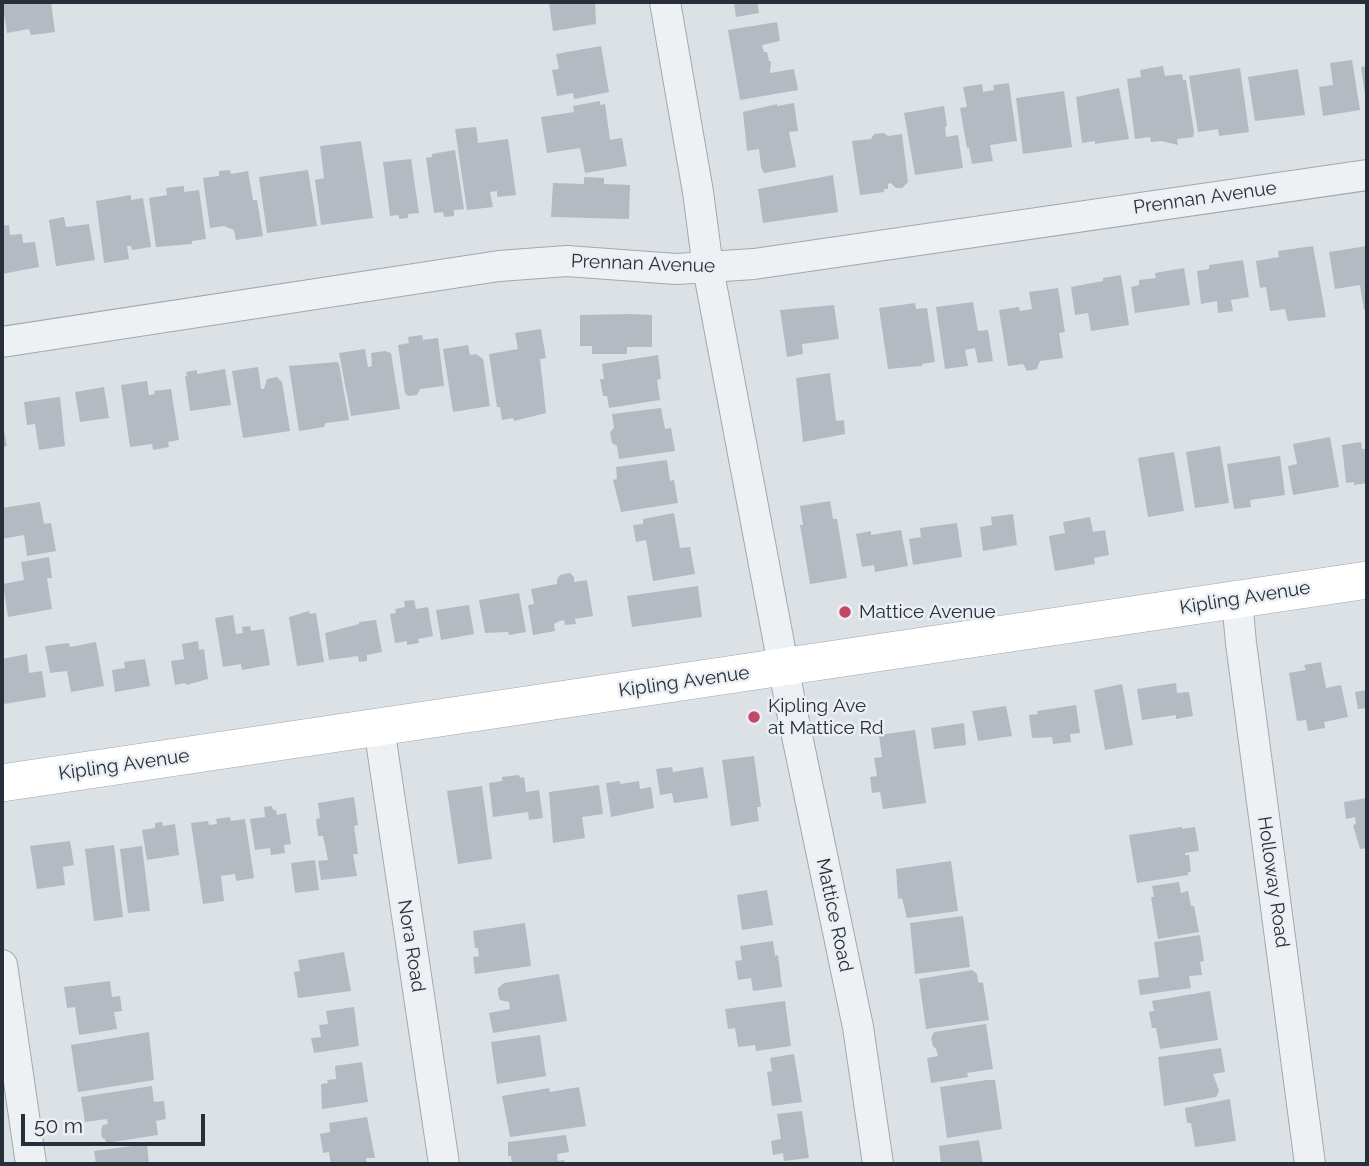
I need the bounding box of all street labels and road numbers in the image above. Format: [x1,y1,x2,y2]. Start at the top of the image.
street label: Prennan Avenue [1132,177,1278,219]
street label: Prennan Avenue [570,250,716,278]
street label: Kipling Avenue [1178,576,1312,620]
street label: Kipling Avenue [617,662,751,702]
street label: Kipling Avenue [57,745,191,785]
street label: Holloway Road [1252,815,1294,949]
street label: Mattice Road [811,856,857,974]
street label: Nora Road [392,898,430,994]

